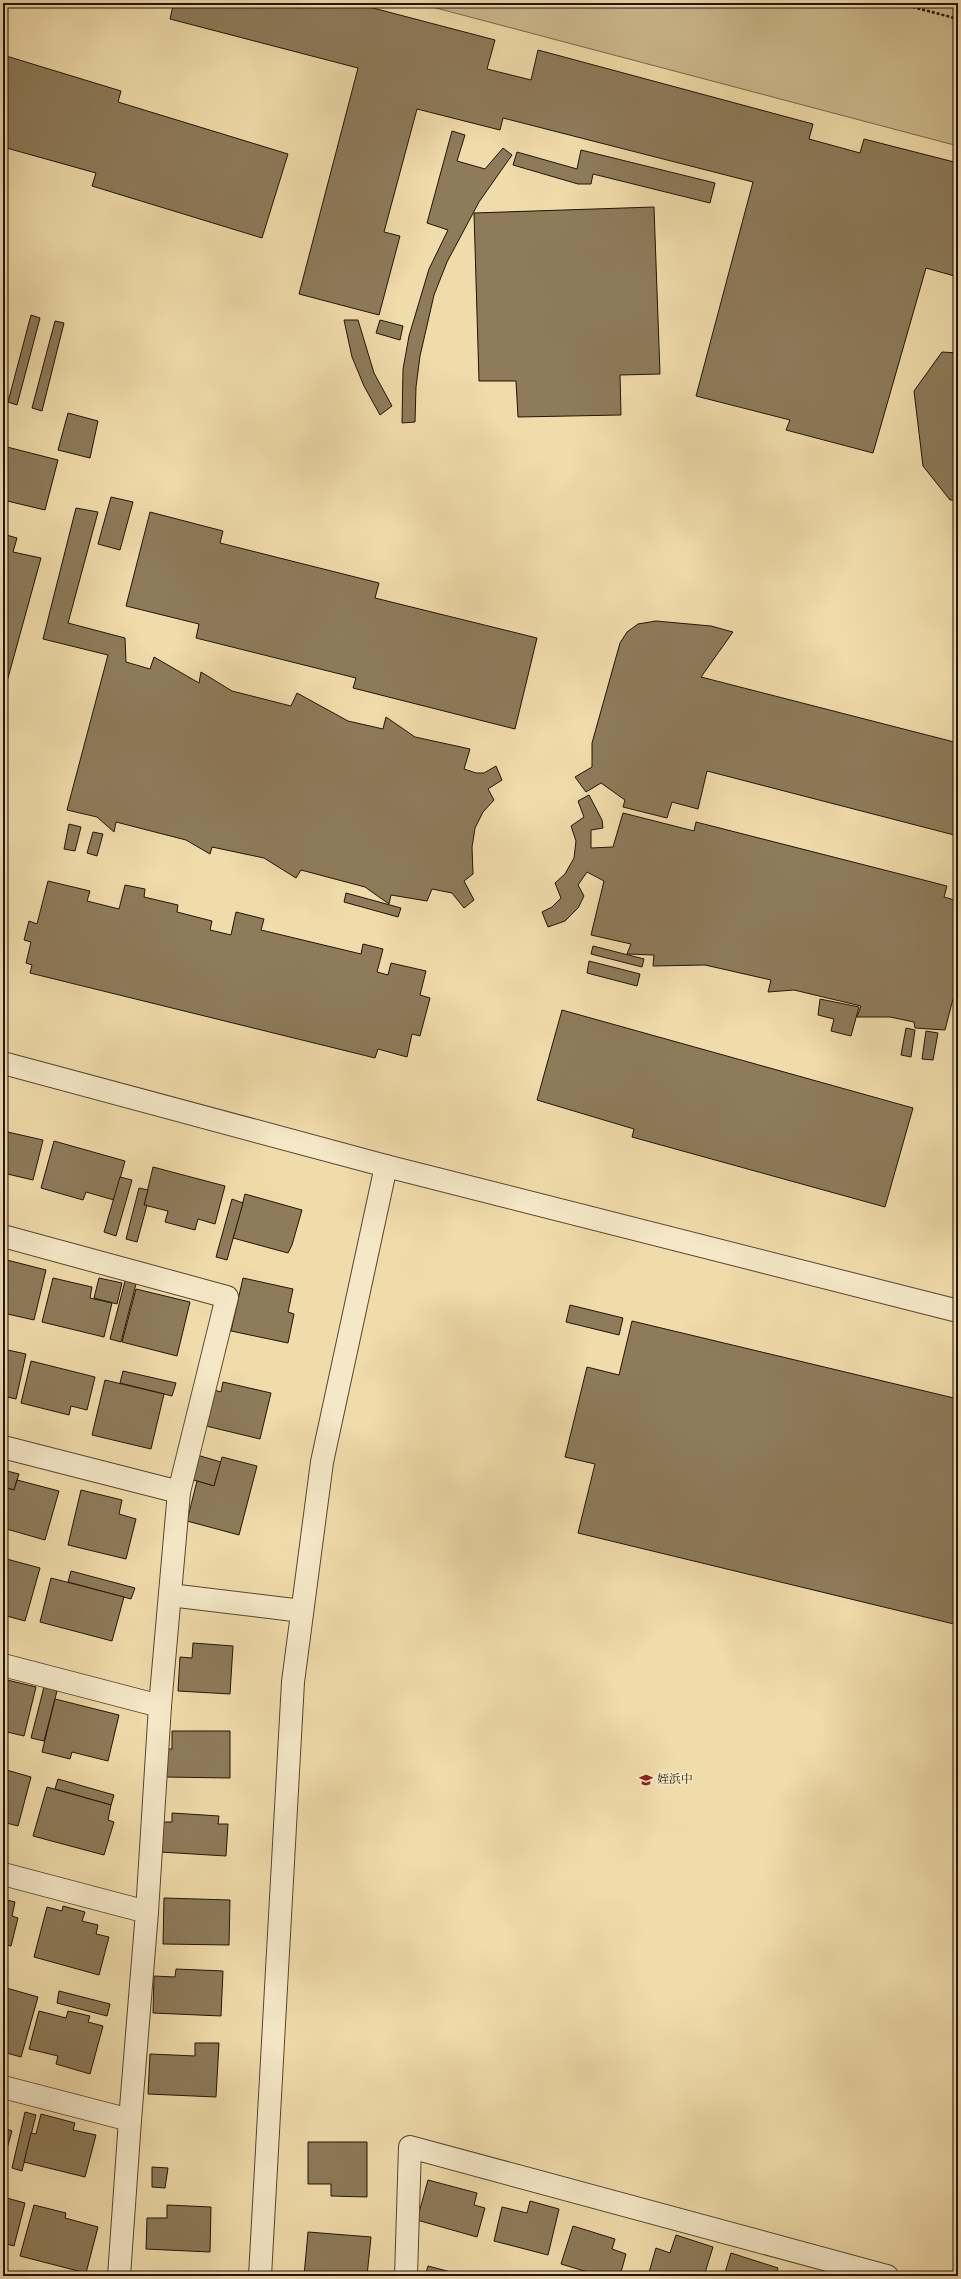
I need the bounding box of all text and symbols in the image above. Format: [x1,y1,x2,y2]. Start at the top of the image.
school or university icon: 姪浜中 [638,1772,654,1788]
place label: 姪浜中 [657,1772,693,1788]

